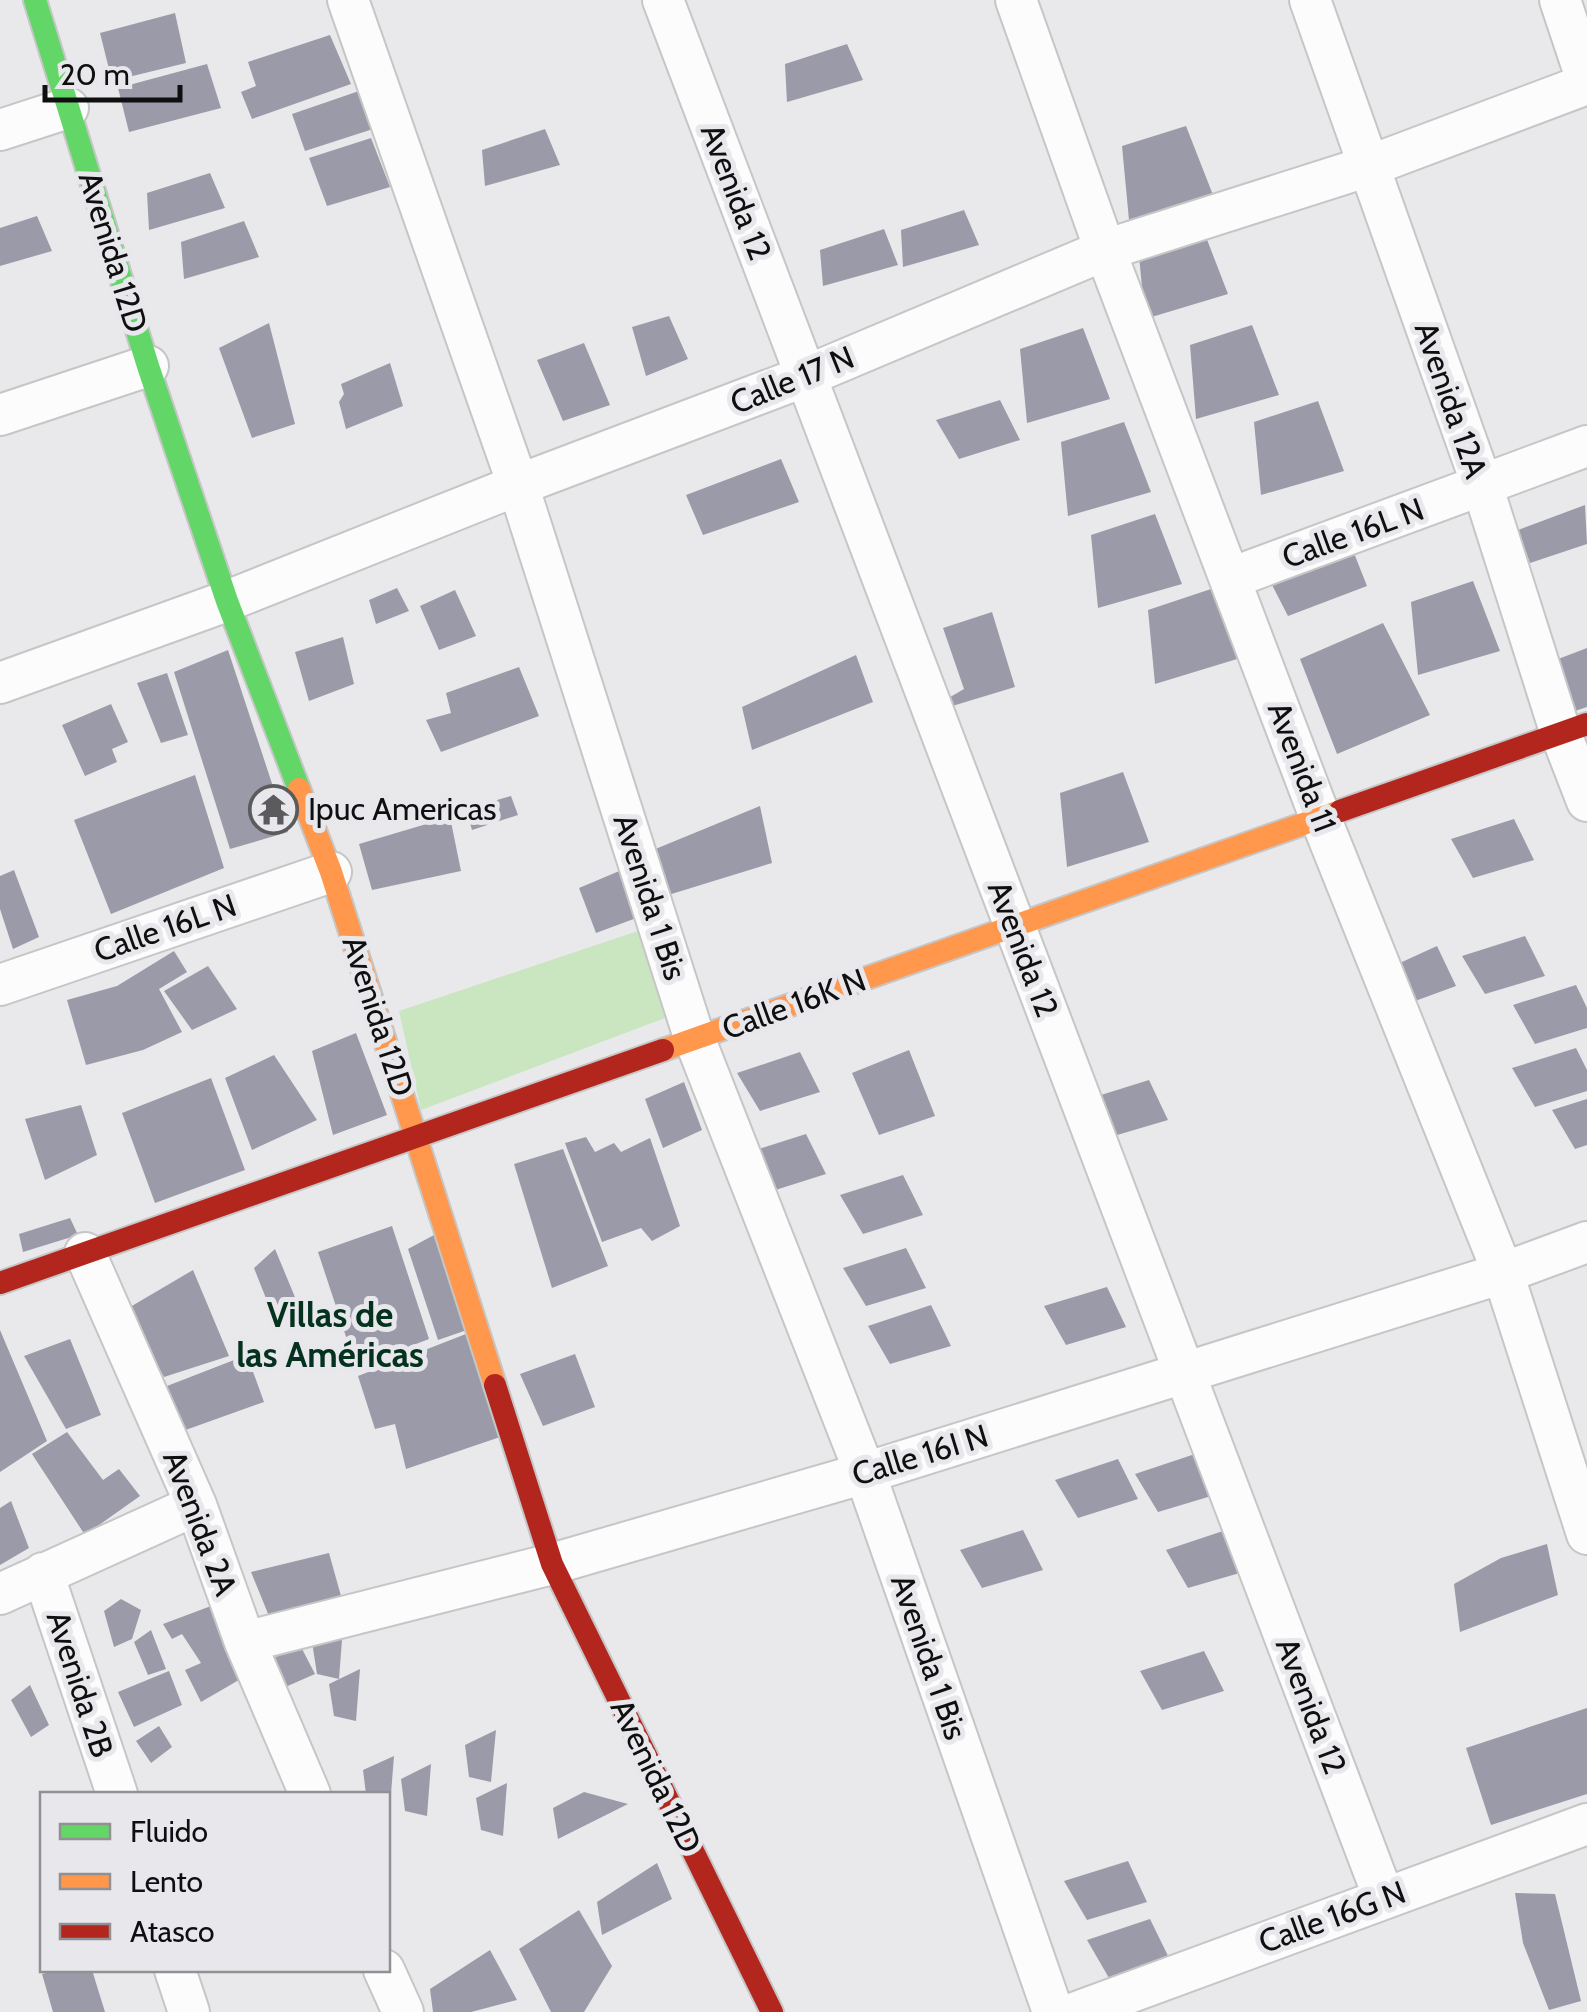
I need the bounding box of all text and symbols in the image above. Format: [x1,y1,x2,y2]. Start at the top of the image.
scale bar [45,40,180,102]
text: 20 m [60,56,130,93]
street label: Avenida 12 [693,118,780,265]
street label: Avenida 12D [71,167,156,337]
street label: Avenida 12A [1407,317,1496,483]
street label: Calle 17 N [724,337,859,422]
street label: Calle 16L N [1277,489,1429,576]
street label: Avenida 11 [1260,696,1345,837]
temple icon: Ipuc Americas [247,783,299,835]
place label: Ipuc Americas [308,789,496,828]
street label: Avenida 1 Bis [605,809,696,985]
street label: Avenida 12 [980,875,1067,1022]
street label: Calle 16L N [89,885,241,970]
street label: Avenida 12D [334,931,423,1101]
street label: Calle 16K N [717,960,871,1048]
district label: Villas de las Américas [236,1293,424,1376]
street label: Calle 16I N [847,1415,993,1494]
street label: Avenida 2A [155,1445,246,1601]
street label: Avenida 1 Bis [883,1569,976,1745]
street label: Avenida 2B [39,1606,122,1762]
street label: Avenida 12 [1268,1632,1355,1779]
street label: Avenida 12D [603,1693,710,1859]
legend [40,1792,390,1972]
text: Fluido [130,1813,208,1850]
text: Lento [130,1863,203,1900]
street label: Calle 16G N [1253,1872,1411,1961]
text: Atasco [130,1913,215,1950]

